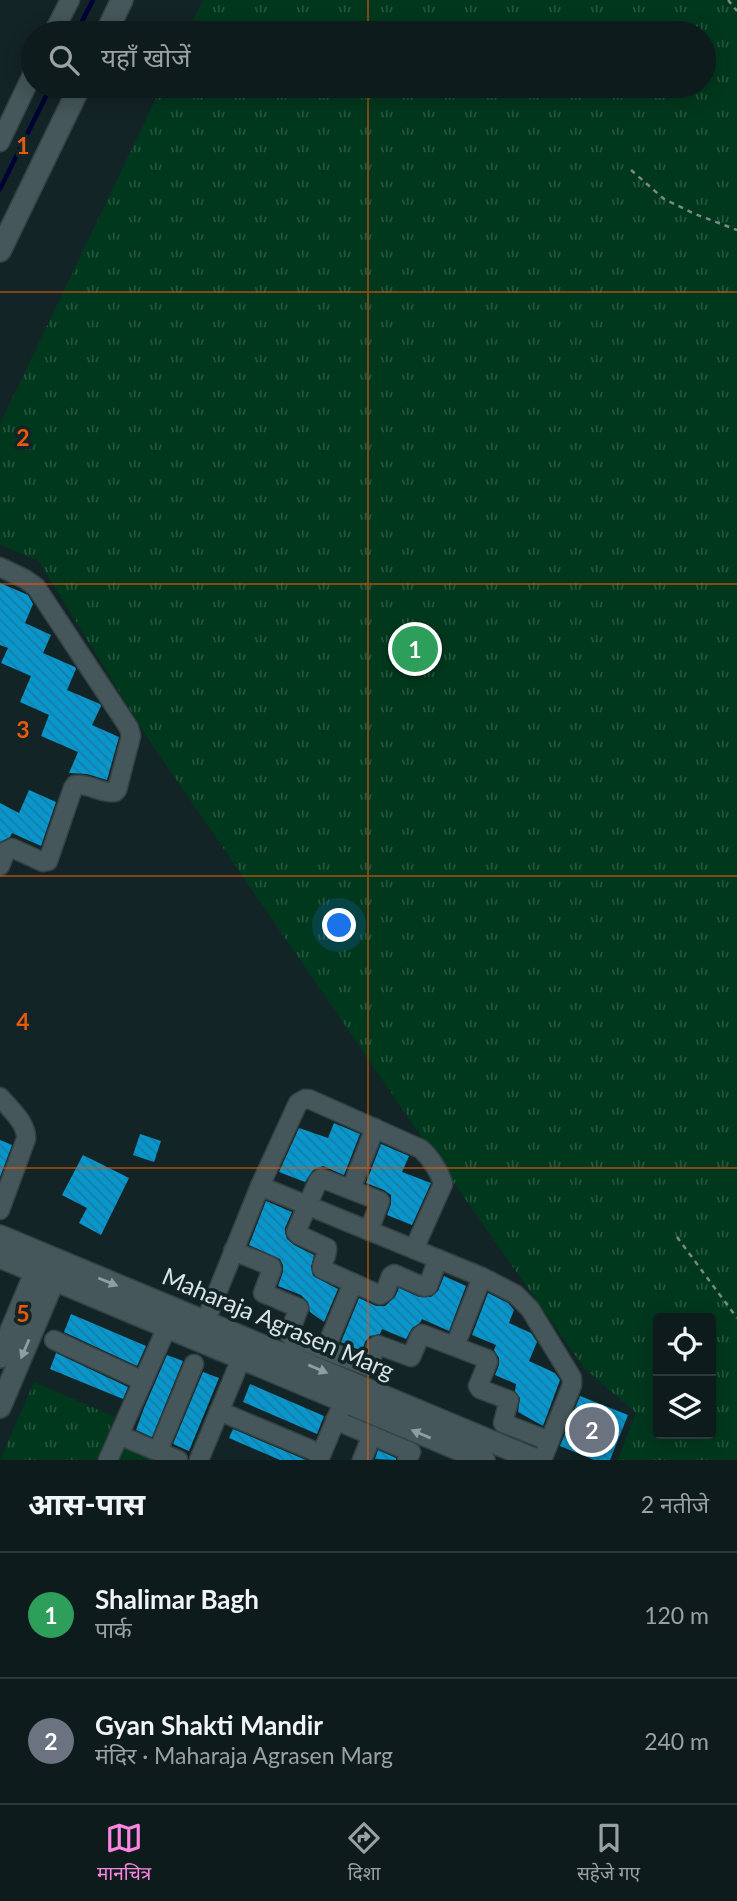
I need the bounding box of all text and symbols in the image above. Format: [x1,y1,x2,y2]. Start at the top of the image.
search box [21,21,716,98]
icon: search [45,41,83,79]
text: यहाँ खोजें [101,41,191,73]
text: 1 [16,131,30,159]
text: 2 [16,423,30,451]
pin: 1 [392,623,438,675]
text: 3 [16,715,30,743]
your location [322,908,356,942]
text: 4 [16,1007,30,1035]
street label: Maharaja Agrasen Marg [158,1261,399,1385]
one-way arrow [98,1277,119,1288]
text: 5 [16,1299,30,1327]
map controls [653,1313,716,1439]
button: locate [653,1313,716,1376]
one-way arrow [19,1338,30,1359]
one-way arrow [308,1364,329,1375]
button: layers [653,1376,716,1439]
pin: 2 [569,1404,615,1456]
one-way arrow [410,1428,431,1439]
text: आस-पास [28,1485,145,1521]
text: 2 नतीजे [641,1490,709,1518]
text: Shalimar Bagh [95,1583,259,1615]
text: 1 [44,1601,58,1629]
text: 120 m [644,1601,709,1629]
text: पार्क [95,1615,132,1643]
text: Gyan Shakti Mandir [95,1709,323,1741]
text: 2 [44,1727,58,1755]
text: 240 m [644,1727,709,1755]
text: मंदिर · Maharaja Agrasen Marg [95,1741,393,1769]
tab: मानचित्र [97,1819,151,1888]
tab: दिशा [345,1819,383,1888]
tab: सहेजे गए [577,1819,640,1888]

